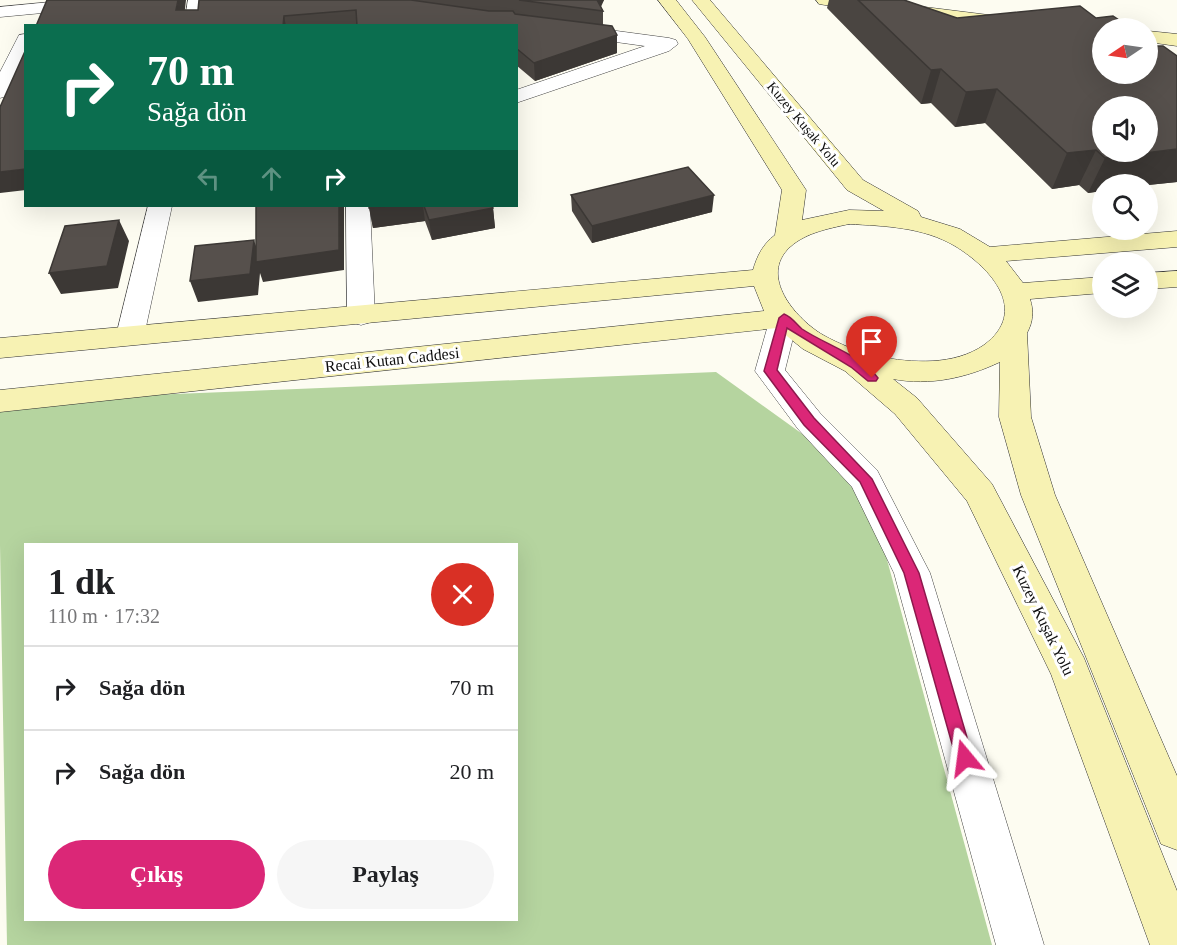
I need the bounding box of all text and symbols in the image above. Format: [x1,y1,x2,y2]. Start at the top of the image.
north arrow [1092,18,1158,84]
map controls [1092,18,1158,318]
icon: right [48,48,126,126]
text: 70 m [147,48,235,94]
street label: Kuzey Kuşak Yolu [764,79,843,170]
button: sound [1092,96,1158,162]
text: Sağa dön [147,97,247,127]
icon: left [192,162,225,195]
icon: ahead [255,162,288,195]
icon: right [318,162,351,195]
button: search [1092,174,1158,240]
button: layers [1092,252,1158,318]
pin [846,316,897,378]
icon: arrive [855,325,888,358]
street label: Recai Kutan Caddesi [324,344,461,375]
text: 1 dk [48,562,115,602]
street label: Kuzey Kuşak Yolu [1009,562,1078,679]
button: close [431,563,494,626]
text: 110 m · 17:32 [48,605,160,627]
icon: right [48,672,81,705]
text: Sağa dön [99,675,185,700]
text: 70 m [449,675,494,700]
position arrow [933,726,997,790]
icon: right [48,756,81,789]
text: Sağa dön [99,759,185,784]
text: 20 m [449,759,494,784]
button: Çıkış [48,840,265,909]
button: Paylaş [277,840,494,909]

